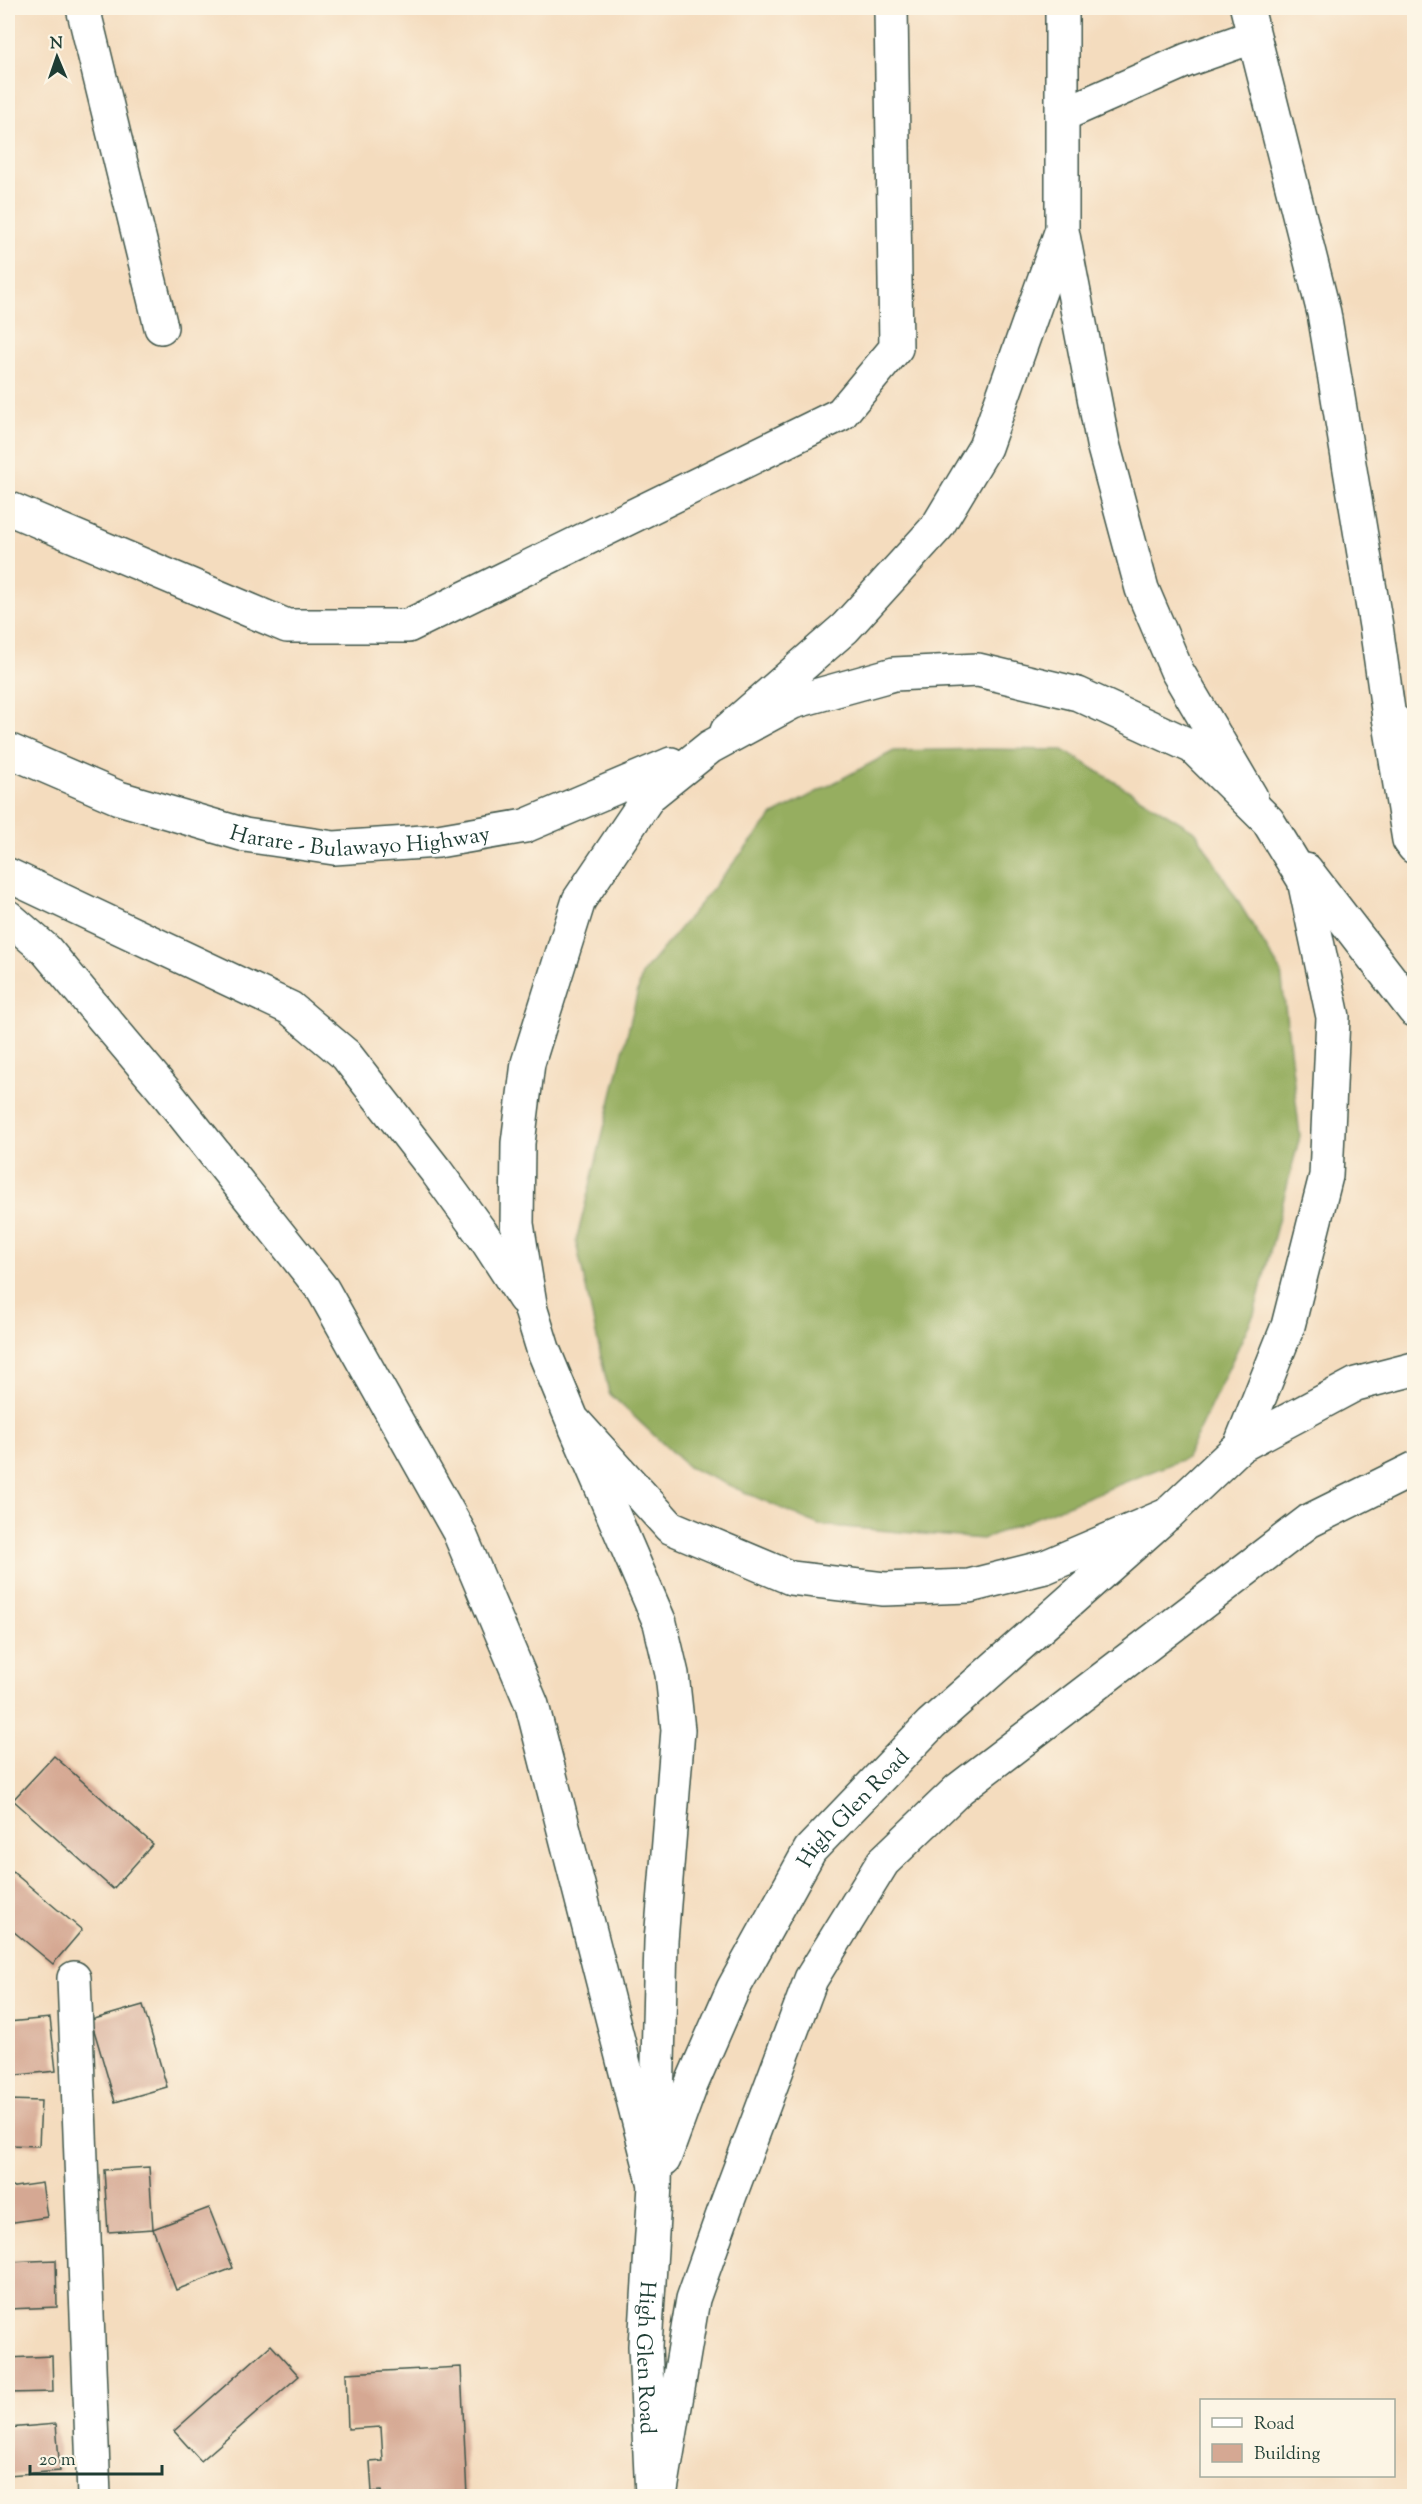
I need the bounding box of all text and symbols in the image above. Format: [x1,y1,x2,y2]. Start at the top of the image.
north arrow [27,27,87,87]
text: N [50,33,64,56]
street label: Harare - Bulawayo Highway [225,818,493,867]
street label: High Glen Road [790,1743,918,1874]
street label: High Glen Road [626,2280,662,2435]
legend [1200,2399,1395,2477]
text: Road [1254,2412,1294,2438]
scale bar [30,2438,162,2476]
text: Building [1254,2442,1320,2468]
text: 20 m [39,2448,76,2474]

